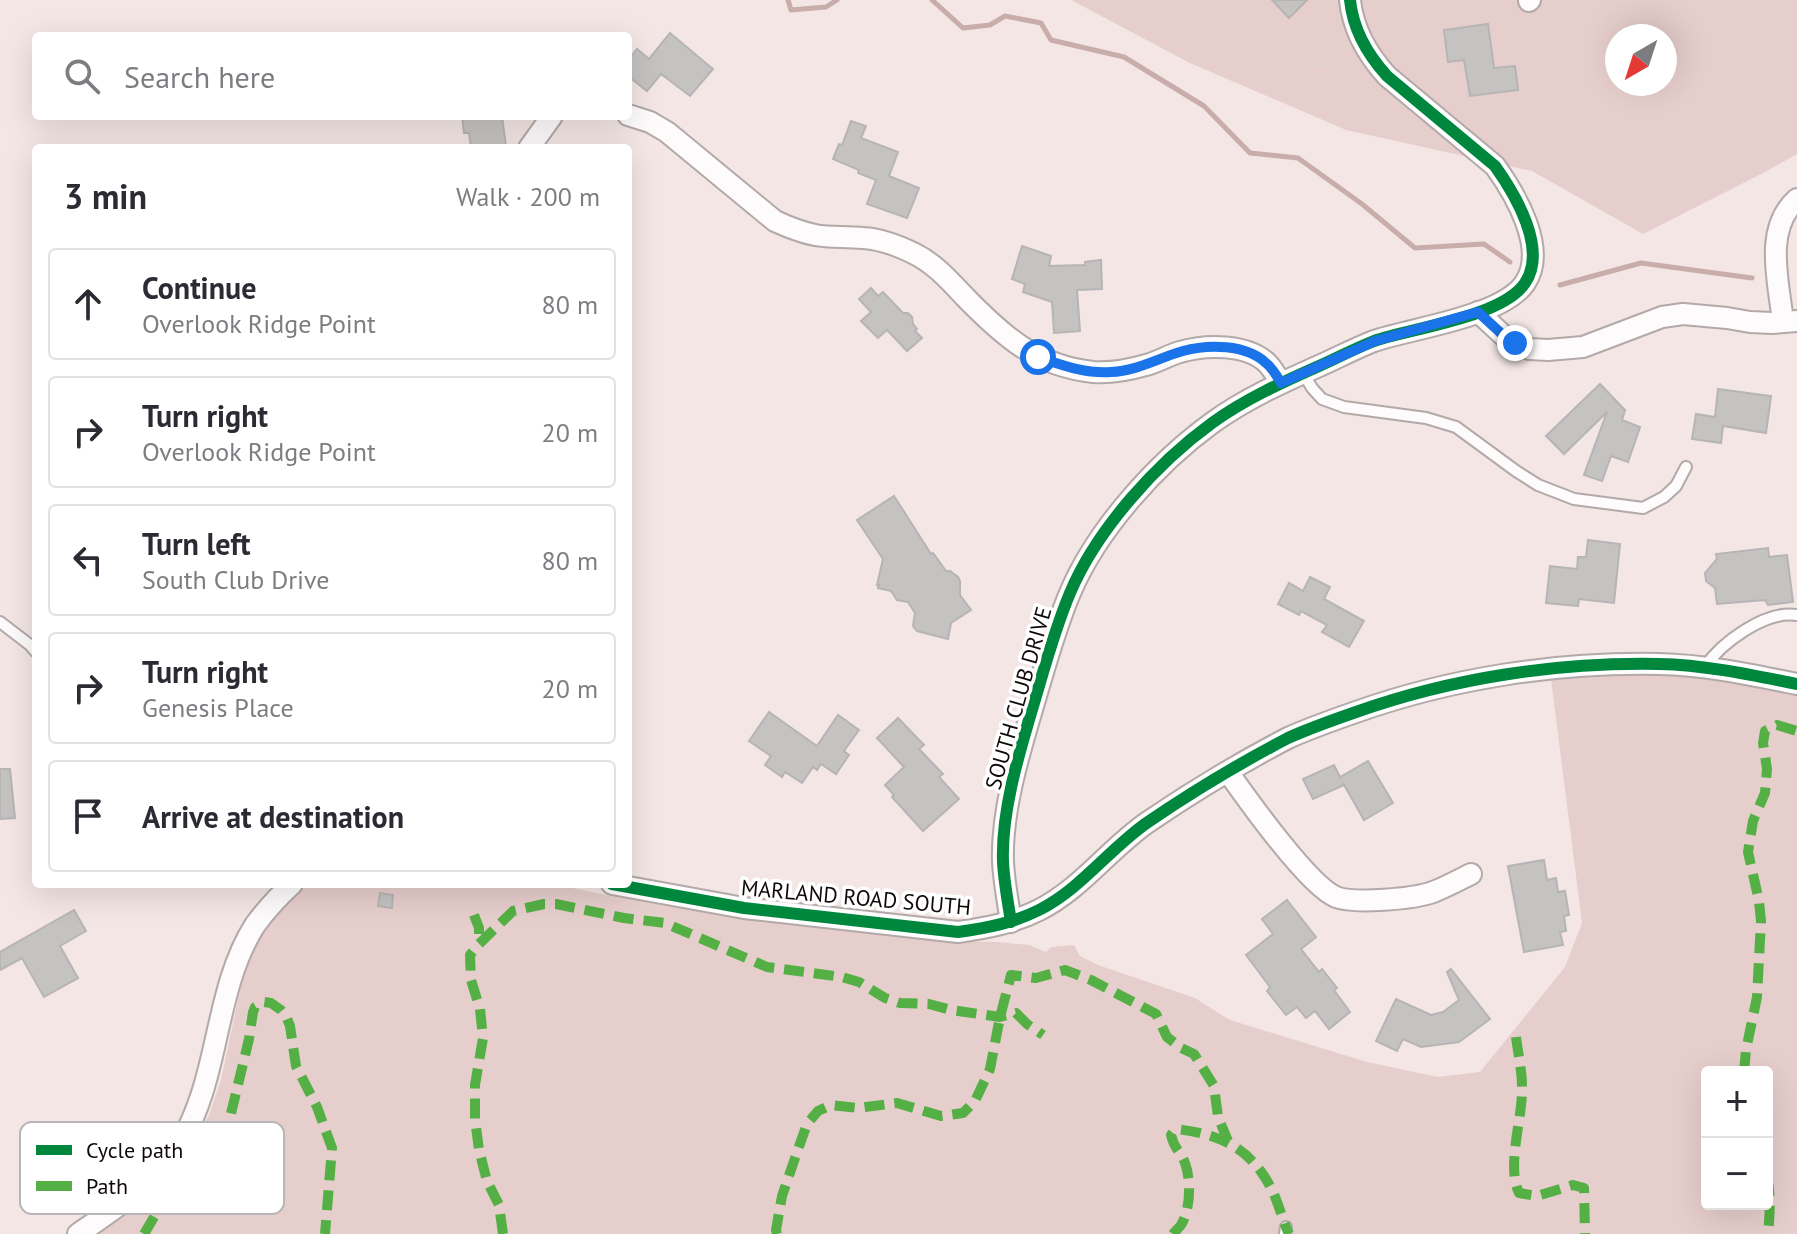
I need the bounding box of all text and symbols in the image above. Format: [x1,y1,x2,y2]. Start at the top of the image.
north arrow [1605,24,1677,96]
search box [32,32,632,120]
icon: search [60,54,104,98]
text: Search here [124,57,275,96]
text: 3 min [64,174,147,218]
text: Walk · 200 m [456,180,600,213]
text: Continue [142,268,256,307]
icon: ahead [66,282,110,326]
text: 80 m [542,288,598,321]
text: Overlook Ridge Point [142,307,376,340]
route end [1497,325,1533,361]
route start [1020,339,1056,375]
text: Turn right [142,396,268,435]
icon: right [66,410,110,454]
text: 20 m [542,416,598,449]
text: Overlook Ridge Point [142,435,376,468]
text: Turn left [142,524,250,563]
icon: left [66,538,110,582]
text: 80 m [542,544,598,577]
text: South Club Drive [142,563,329,596]
street label: SOUTH CLUB DRIVE [978,603,1058,793]
text: Turn right [142,652,268,691]
icon: right [66,666,110,710]
text: 20 m [542,672,598,705]
text: Genesis Place [142,691,294,724]
icon: arrive [66,794,110,838]
text: Arrive at destination [142,797,404,836]
street label: MARLAND ROAD SOUTH [740,873,972,921]
map controls [1701,1066,1773,1210]
button: + [1701,1066,1773,1138]
legend [20,1122,284,1214]
text: Cycle path [86,1136,183,1164]
button: − [1701,1138,1773,1210]
text: Path [86,1172,128,1200]

